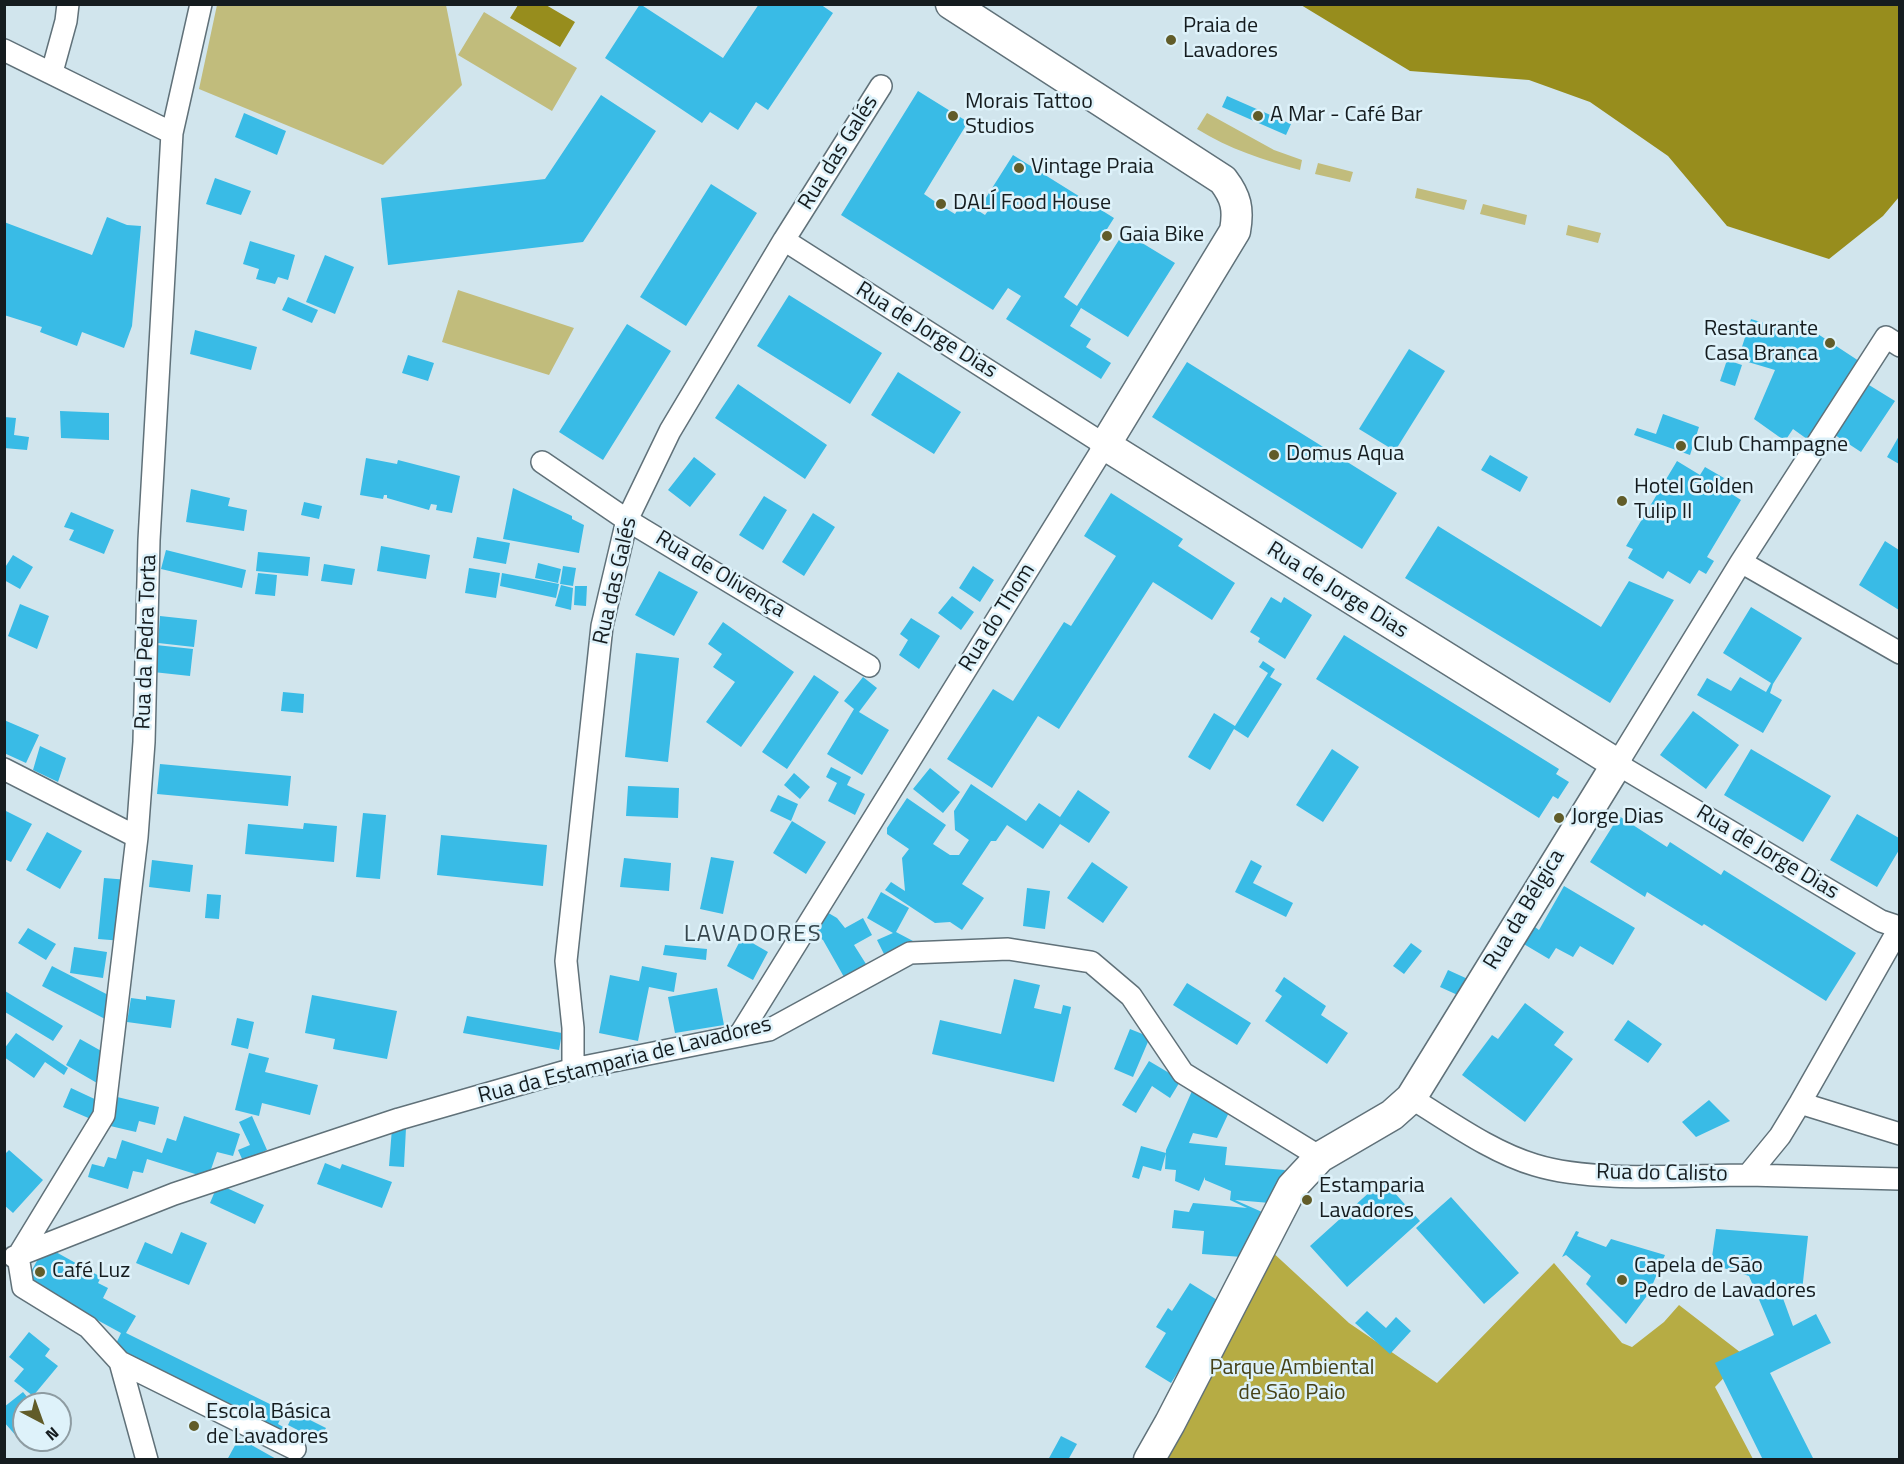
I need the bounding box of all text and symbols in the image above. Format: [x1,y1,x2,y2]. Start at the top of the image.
place label: Praia de Lavadores [1183,14,1278,66]
marker: Praia de Lavadores [1164,33,1178,47]
place label: Morais Tattoo Studios [965,90,1093,142]
street label: Rua das Galés [793,91,885,215]
place label: A Mar - Café Bar [1270,103,1423,129]
marker: Morais Tattoo Studios [946,109,960,123]
marker: A Mar - Café Bar [1251,109,1265,123]
place label: Vintage Praia [1031,155,1154,181]
marker: Vintage Praia [1012,161,1026,175]
place label: DALÍ Food House [953,191,1111,217]
marker: DALÍ Food House [934,197,948,211]
place label: Gaia Bike [1119,223,1204,249]
marker: Gaia Bike [1100,229,1114,243]
street label: Rua de Jorge Dias [851,277,1001,385]
place label: Restaurante Casa Branca [1704,317,1818,368]
marker: Restaurante Casa Branca [1823,336,1837,350]
place label: Club Champagne [1693,433,1848,459]
marker: Club Champagne [1674,439,1688,453]
place label: Domus Aqua [1286,442,1404,468]
marker: Domus Aqua [1267,448,1281,462]
place label: Hotel Golden Tulip II [1634,475,1754,526]
marker: Hotel Golden Tulip II [1615,494,1629,508]
street label: Rua das Galés [589,515,643,647]
street label: Rua de Olivença [650,526,790,624]
street label: Rua de Jorge Dias [1262,537,1412,645]
street label: Rua da Pedra Torta [131,554,163,730]
street label: Rua do Thom [954,559,1042,677]
street label: Rua de Jorge Dias [1691,800,1843,906]
place label: Jorge Dias [1571,805,1664,831]
marker: Jorge Dias [1552,811,1566,825]
street label: Rua da Bélgica [1479,845,1571,975]
district label: LAVADORES [684,921,822,949]
street label: Rua da Estamparia de Lavadores [476,1012,774,1110]
street label: Rua do Calisto [1596,1160,1728,1188]
place label: Estamparia Lavadores [1319,1174,1425,1226]
marker: Estamparia Lavadores [1300,1193,1314,1207]
place label: Capela de São Pedro de Lavadores [1634,1254,1816,1306]
place label: Café Luz [52,1259,130,1285]
marker: Café Luz [33,1265,47,1279]
marker: Capela de São Pedro de Lavadores [1615,1273,1629,1287]
park label: Parque Ambiental de São Paio [1209,1356,1375,1408]
north arrow [12,1392,72,1452]
place label: Escola Básica de Lavadores [206,1400,331,1452]
marker: Escola Básica de Lavadores [187,1419,201,1433]
text: N [40,1421,65,1447]

